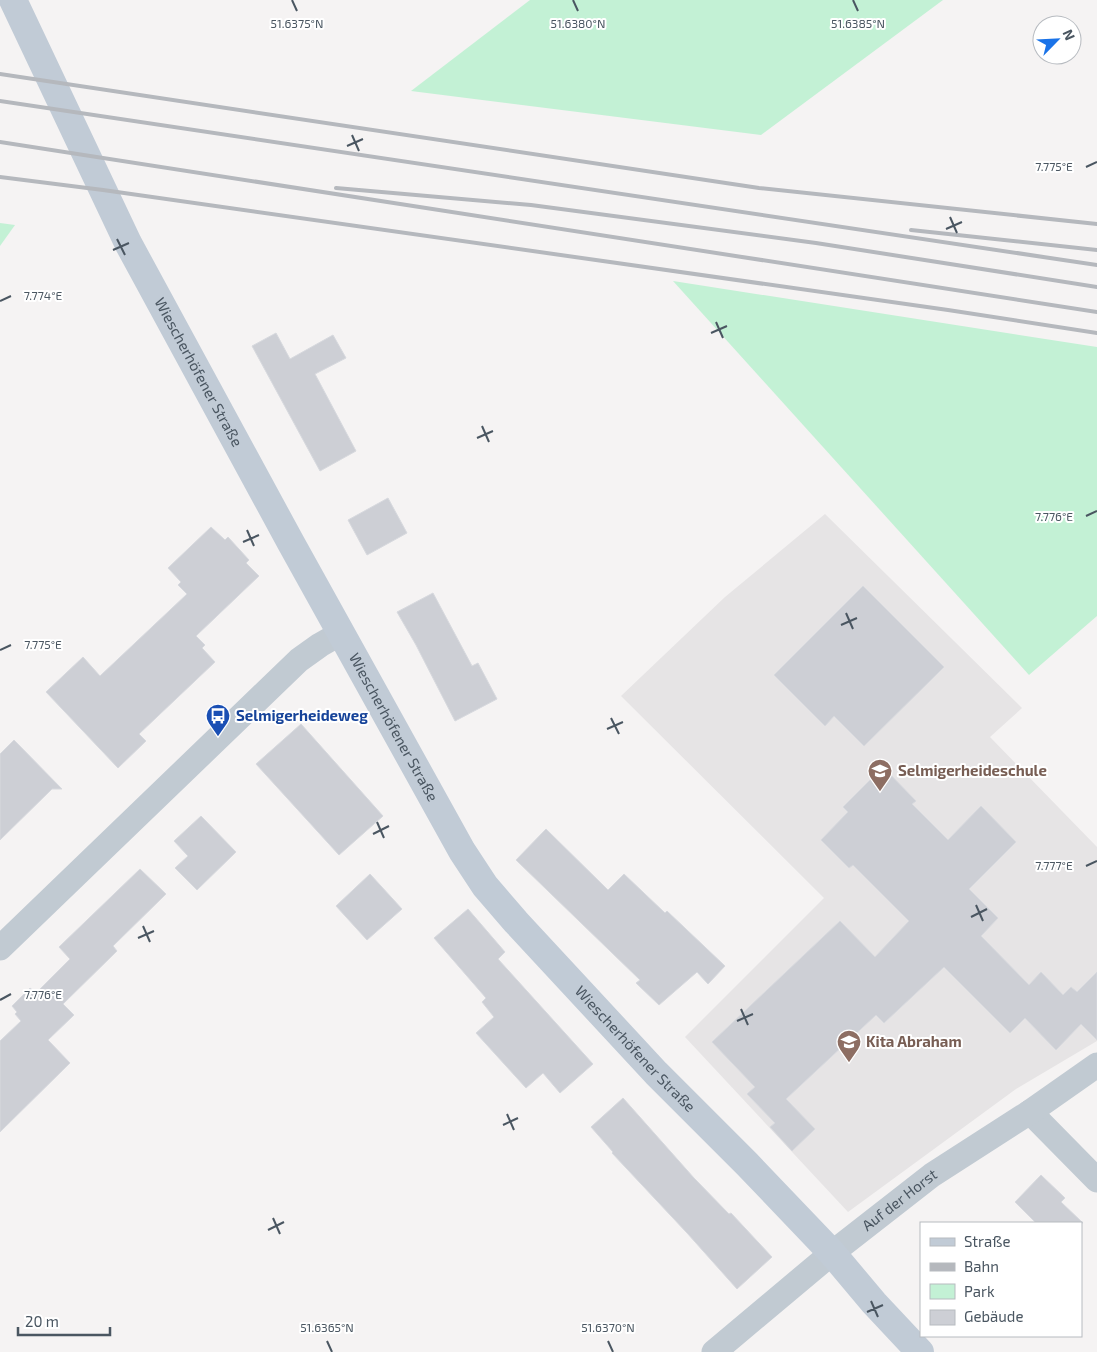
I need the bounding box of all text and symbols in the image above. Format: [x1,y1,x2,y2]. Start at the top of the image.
north arrow [1032,15,1082,65]
text: 51.6375°N [271,16,323,30]
text: 51.6380°N [551,16,605,30]
text: 51.6385°N [831,16,885,30]
text: N [1060,26,1079,43]
text: 7.775°E [1035,159,1073,173]
text: 7.774°E [24,288,63,302]
street label: Wiescherhöfener Straße [151,294,247,450]
text: 7.776°E [1035,509,1073,523]
text: 7.775°E [24,637,62,651]
street label: Wiescherhöfener Straße [346,649,443,804]
bus stop icon: Selmigerheideweg [205,703,231,737]
place label: Selmigerheideweg [236,706,368,724]
school or university icon: Selmigerheideschule [867,758,893,792]
place label: Selmigerheideschule [898,761,1047,779]
text: 7.777°E [1035,858,1073,872]
street label: Wiescherhöfener Straße [572,982,700,1115]
text: 7.776°E [24,987,62,1001]
school or university icon: Kita Abraham [836,1029,862,1063]
place label: Kita Abraham [866,1032,962,1050]
street label: Auf der Horst [858,1164,940,1234]
legend [920,1222,1082,1337]
text: Straße [964,1232,1010,1250]
text: Bahn [964,1257,999,1275]
text: Park [964,1282,995,1300]
scale bar [18,1304,110,1336]
text: Gebäude [964,1307,1023,1325]
text: 20 m [25,1312,59,1330]
text: 51.6365°N [300,1320,354,1334]
text: 51.6370°N [581,1320,635,1334]

